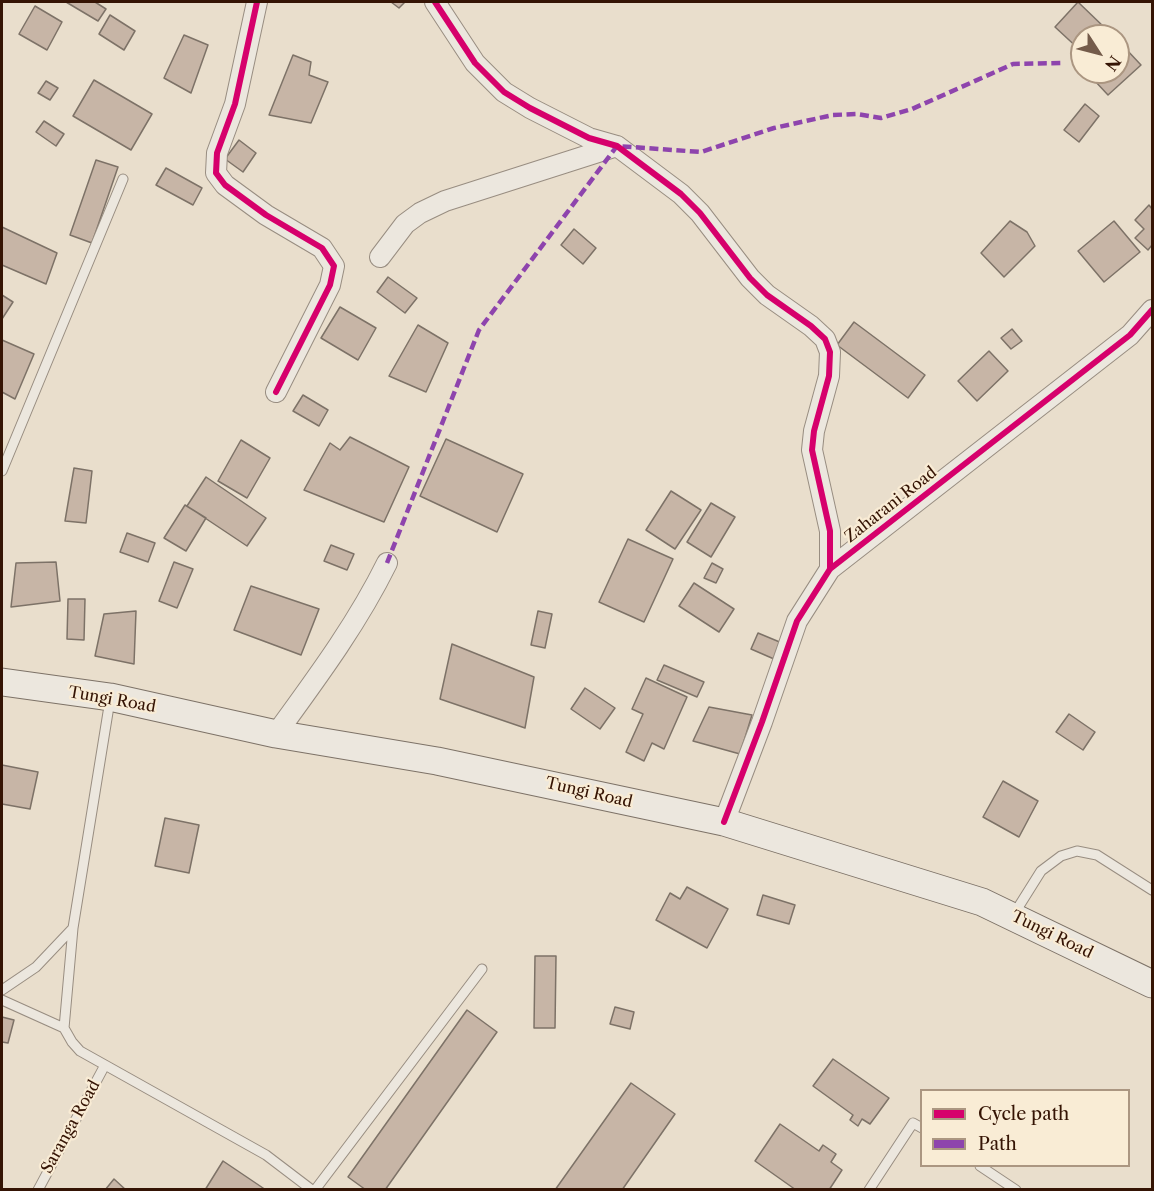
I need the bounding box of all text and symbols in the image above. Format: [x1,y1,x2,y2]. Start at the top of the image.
north arrow [1070,24,1130,84]
text: N [1101,52,1125,75]
street label: Zaharani Road [841,463,941,547]
street label: Tungi Road [67,683,157,717]
street label: Tungi Road [544,774,634,812]
street label: Tungi Road [1008,907,1096,963]
street label: Saranga Road [37,1077,105,1177]
legend [920,1089,1130,1167]
text: Cycle path [978,1103,1069,1125]
text: Path [978,1133,1017,1155]

